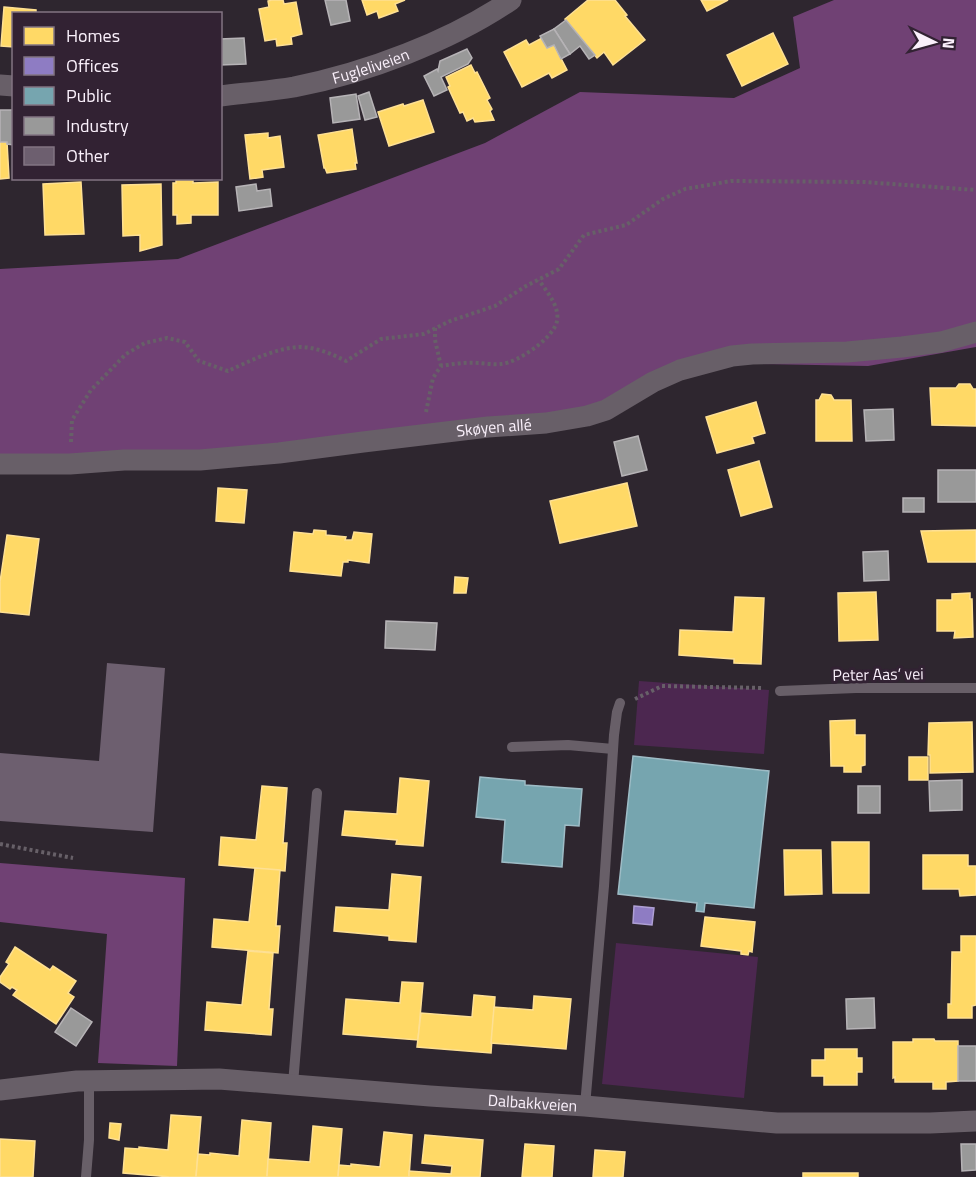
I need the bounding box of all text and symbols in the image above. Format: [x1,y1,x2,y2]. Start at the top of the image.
legend [12,12,222,180]
north arrow [904,12,964,72]
text: Homes [66,22,120,49]
text: N [937,37,961,50]
street label: Fugleliveien [329,42,413,90]
text: Offices [66,52,119,79]
text: Public [66,82,112,109]
text: Industry [66,112,129,139]
text: Other [66,142,109,169]
street label: Skøyen allé [455,412,533,443]
street label: Peter Aas’ vei [832,661,924,687]
street label: Dalbakkveien [487,1088,578,1117]

